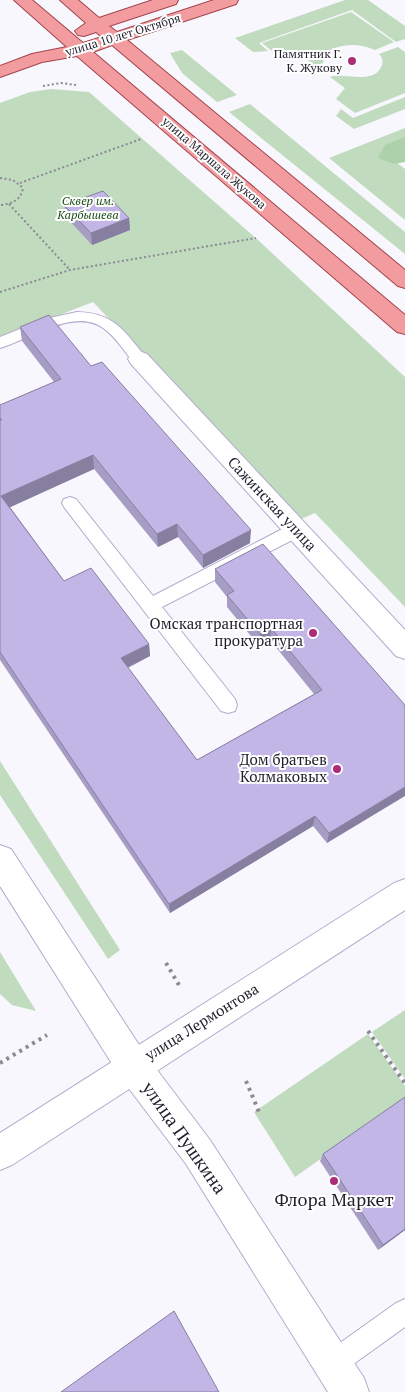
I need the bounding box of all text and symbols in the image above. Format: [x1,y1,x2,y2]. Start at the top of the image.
street label: улица 10 лет Октября [63,10,182,59]
place label: Памятник Г. К. Жукову [274,46,343,75]
marker: Памятник Г. К. Жукову [346,55,358,67]
street label: улица Маршала Жукова [159,113,269,212]
park label: Сквер им. Карбышева [56,193,119,222]
street label: Сажинская улица [224,452,322,555]
place label: Омская транспортная прокуратура [150,613,303,650]
marker: Омская транспортная прокуратура [307,627,319,639]
place label: Дом братьев Колмаковых [239,749,327,786]
marker: Дом братьев Колмаковых [331,763,343,775]
street label: улица Лермонтова [140,978,262,1065]
street label: улица Пушкина [137,1076,232,1198]
marker: Флора Маркет [328,1175,340,1187]
place label: Флора Маркет [274,1187,394,1211]

